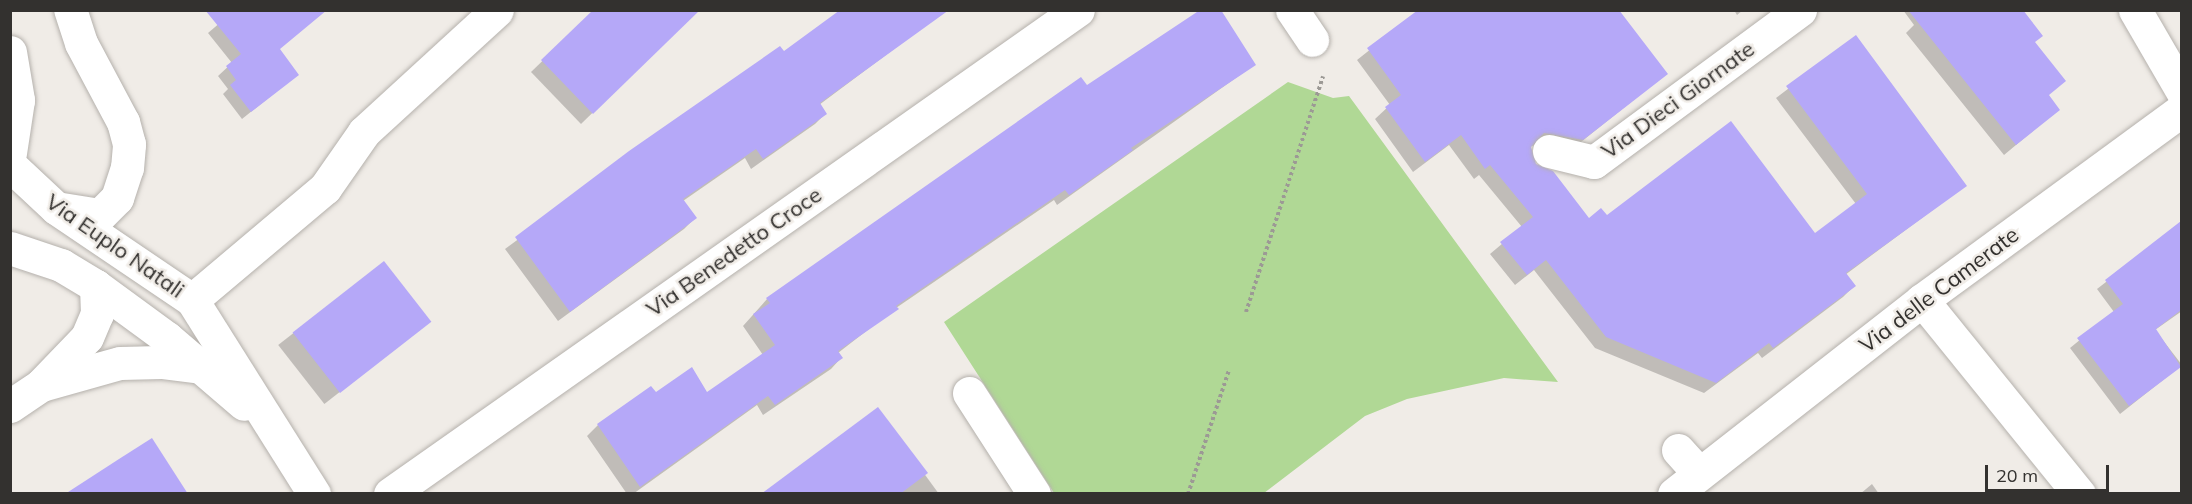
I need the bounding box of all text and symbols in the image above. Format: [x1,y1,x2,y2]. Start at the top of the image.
street label: Via Dieci Giornate [1596,36,1760,164]
street label: Via Benedetto Croce [641,182,827,322]
street label: Via Euplo Natali [41,188,189,304]
street label: Via delle Camerate [1854,221,2024,359]
scale bar [1988,453,2112,491]
text: 20 m [1996,464,2038,487]

